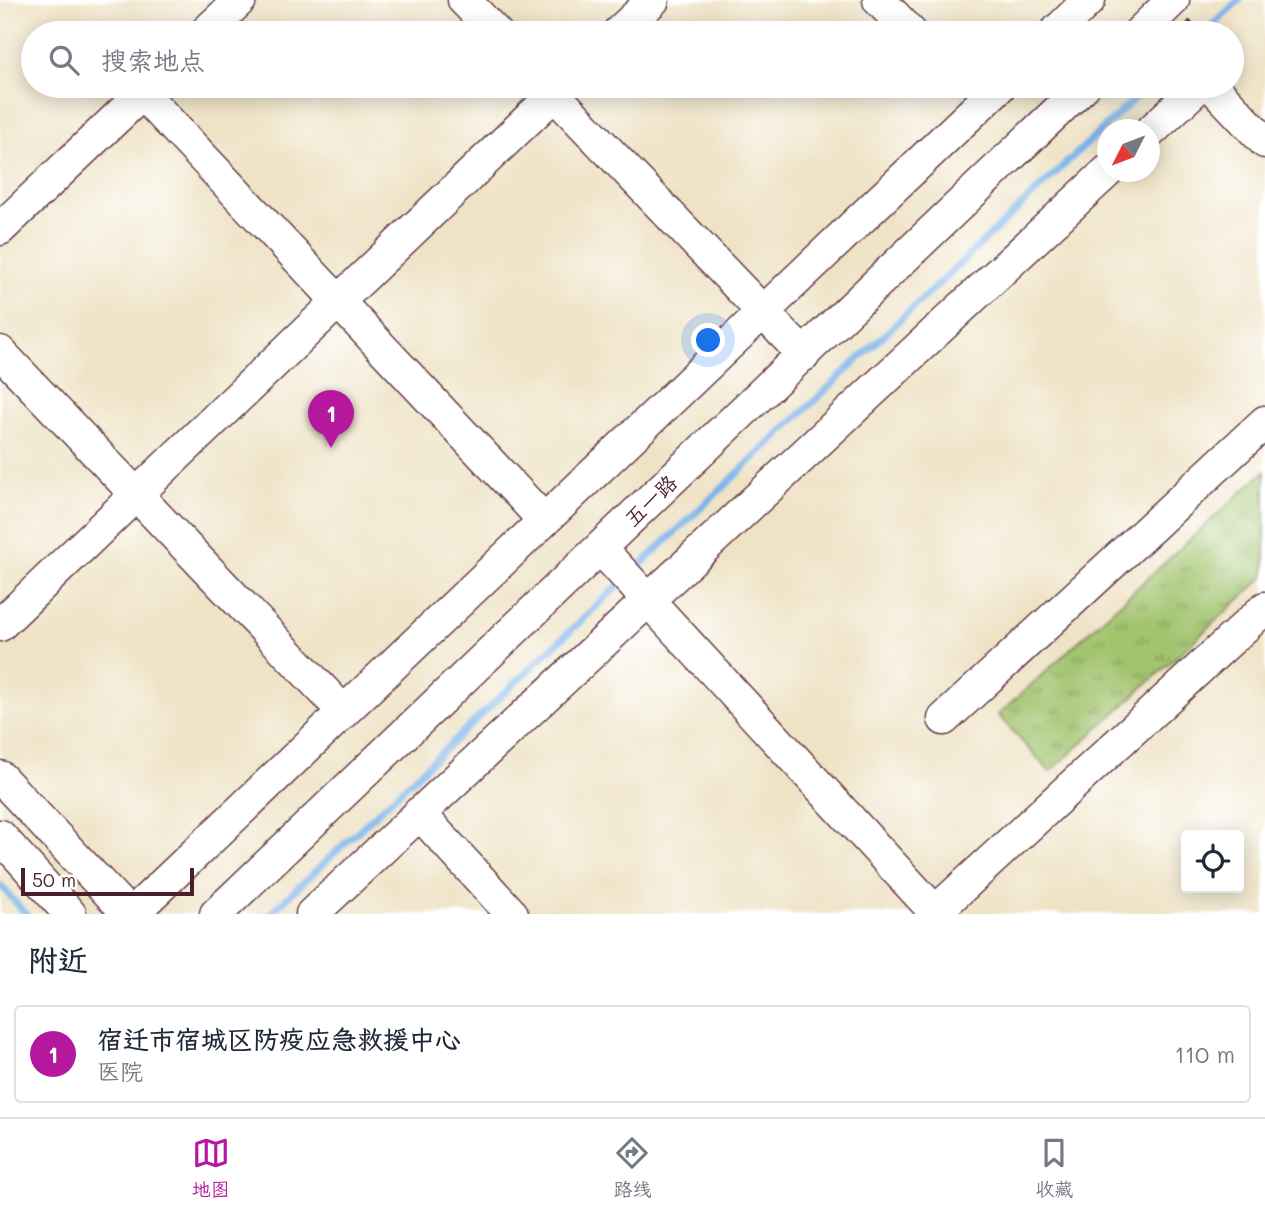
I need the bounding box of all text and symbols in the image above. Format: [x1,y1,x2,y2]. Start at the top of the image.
search box [21,21,1244,98]
icon: search [45,41,83,79]
text: 搜索地点 [101,43,205,77]
north arrow [1097,119,1160,182]
your location [691,323,725,357]
pin: 1 [308,390,354,448]
street label: 五一路 [618,468,682,532]
map controls [1181,830,1244,893]
button: locate [1181,830,1244,893]
scale bar [21,865,194,897]
text: 50 m [32,867,76,892]
text: 附近 [28,939,88,979]
text: 宿迁市宿城区防疫应急救援中心 [97,1022,461,1056]
text: 1 [48,1039,58,1069]
text: 110 m [1175,1039,1235,1069]
text: 医院 [97,1056,143,1086]
tab: 地图 [192,1134,230,1201]
tab: 路线 [613,1134,651,1201]
tab: 收藏 [1035,1134,1073,1201]

